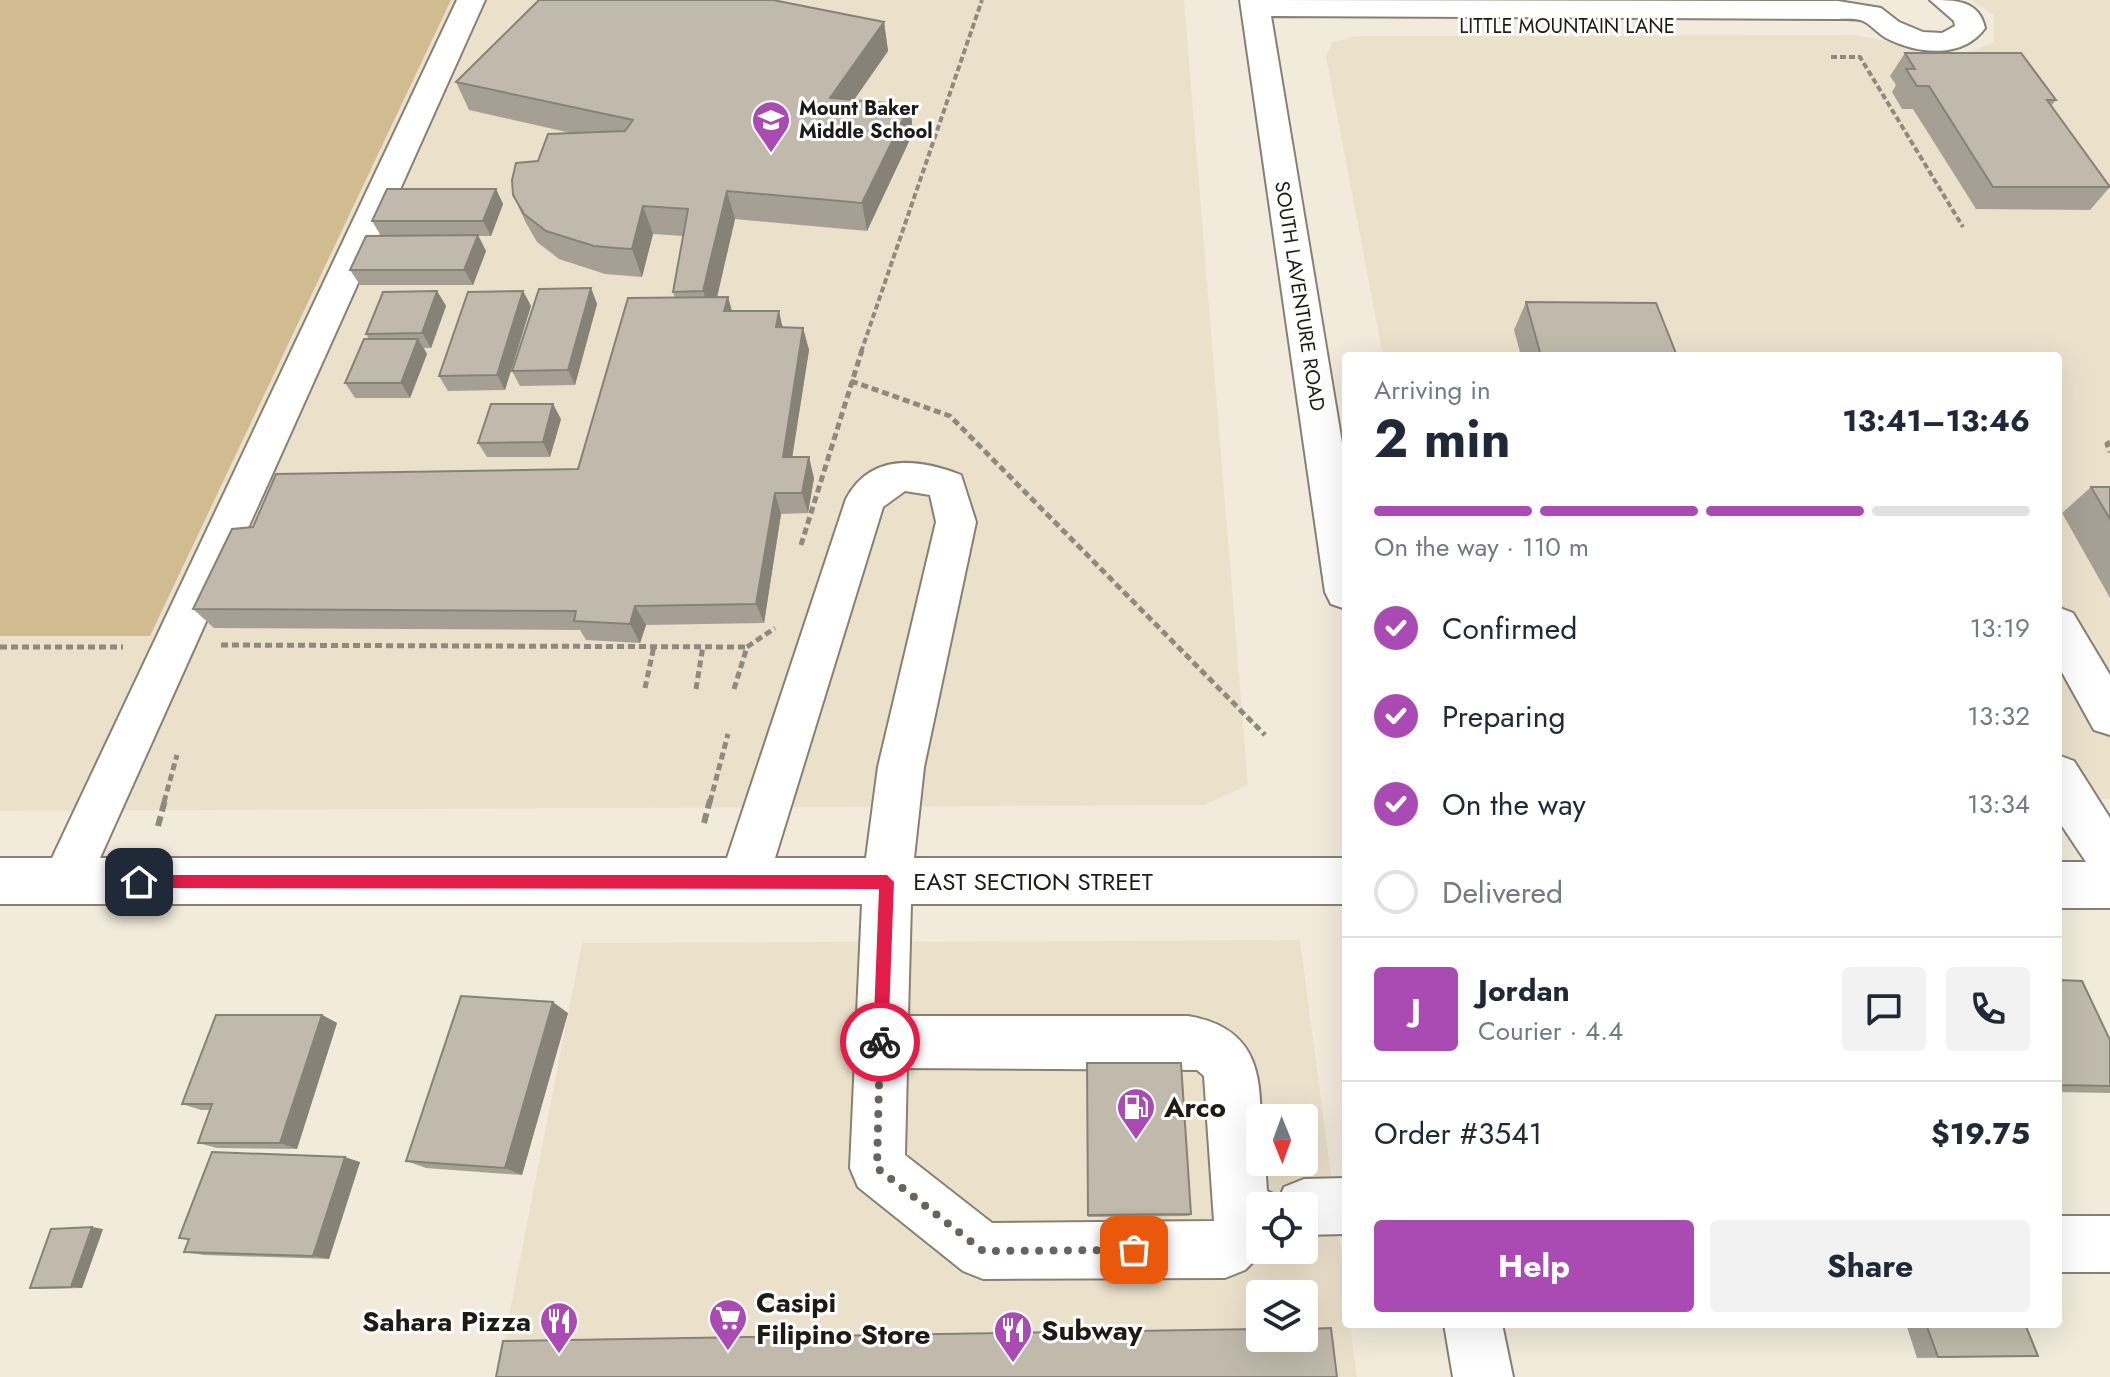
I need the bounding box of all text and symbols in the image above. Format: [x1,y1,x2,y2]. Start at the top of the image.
street label: LITTLE MOUNTAIN LANE [1459,12,1675,41]
place label: Mount Baker Middle School [799,94,933,146]
school or university icon: Mount Baker Middle School [750,99,792,154]
street label: SOUTH LAVENTURE ROAD [1267,179,1332,413]
text: Arriving in [1374,371,1491,409]
text: 13:41–13:46 [1842,399,2030,442]
text: 2 min [1374,401,1511,477]
text: On the way · 110 m [1374,528,1589,566]
icon: check [1374,606,1418,650]
text: Confirmed [1442,607,1577,650]
text: 13:19 [1970,609,2030,647]
icon: check [1374,694,1418,738]
text: Preparing [1442,695,1566,738]
text: 13:32 [1967,697,2030,735]
icon: check [1374,782,1418,826]
text: On the way [1442,783,1586,826]
text: 13:34 [1967,785,2030,823]
pin [105,848,173,916]
icon: home [117,860,161,904]
street label: EAST SECTION STREET [913,864,1153,899]
text: Delivered [1442,871,1563,914]
button: chat [1842,967,1926,1051]
button: phone [1946,967,2030,1051]
text: Jordan [1478,969,1570,1012]
text: J [1411,988,1421,1031]
courier [840,1002,920,1082]
text: Courier · 4.4 [1478,1012,1623,1050]
icon: bike [858,1020,902,1064]
fuel station icon: Arco [1115,1086,1157,1141]
place label: Arco [1163,1087,1226,1128]
north arrow [1246,1104,1318,1176]
map controls [1246,1104,1318,1352]
text: Order #3541 [1374,1112,1542,1155]
text: $19.75 [1931,1112,2030,1155]
button: locate [1246,1192,1318,1264]
pin [1100,1216,1168,1284]
button: Help [1374,1220,1694,1312]
button: Share [1710,1220,2030,1312]
icon: bag [1112,1228,1156,1272]
button: layers [1246,1280,1318,1352]
place label: Casipi Filipino Store [756,1282,931,1355]
supermarket icon: Casipi Filipino Store [707,1297,749,1352]
restaurant icon: Sahara Pizza [538,1300,580,1355]
place label: Sahara Pizza [362,1301,531,1342]
restaurant icon: Subway [992,1309,1034,1364]
place label: Subway [1041,1310,1143,1351]

